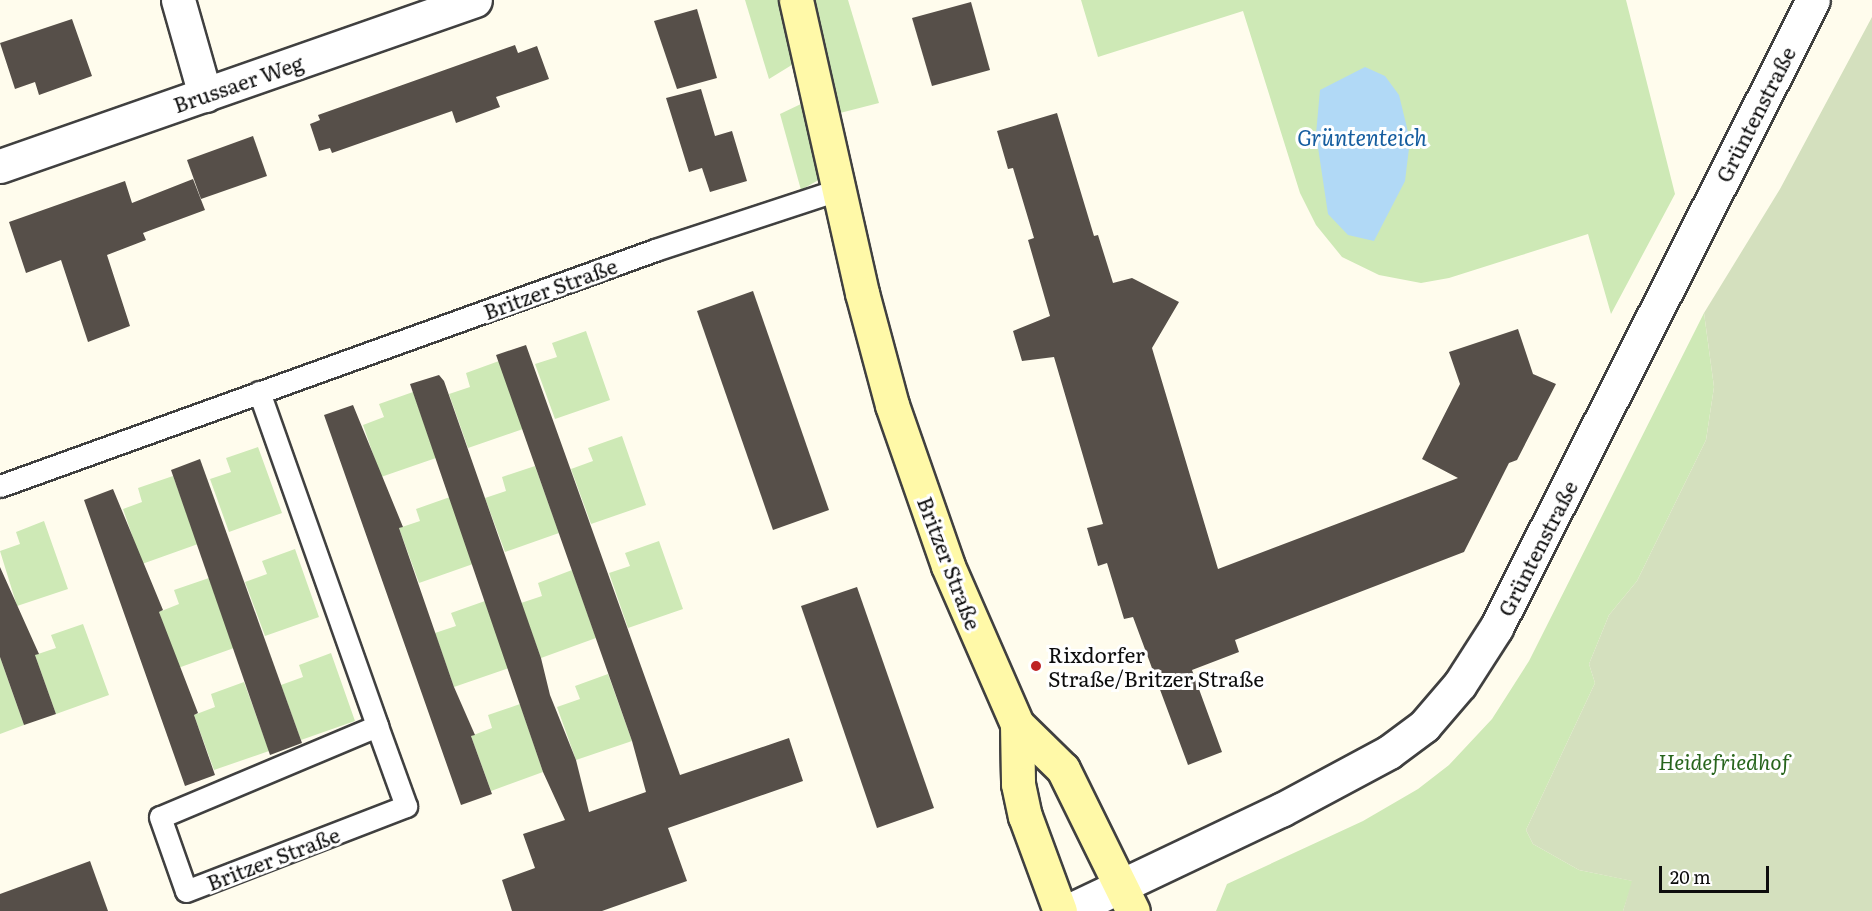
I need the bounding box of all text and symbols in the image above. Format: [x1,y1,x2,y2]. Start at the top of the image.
street label: Grüntenstraße [1710,42,1800,186]
street label: Brussaer Weg [170,49,306,117]
water label: Grüntenteich [1297,124,1427,150]
street label: Britzer Straße [480,252,620,324]
street label: Grüntenstraße [1492,476,1582,620]
street label: Britzer Straße [913,493,987,633]
place label: Rixdorfer Straße/Britzer Straße [1048,641,1264,691]
marker: Rixdorfer Straße/Britzer Straße [1029,659,1043,673]
park label: Heidefriedhof [1658,748,1790,774]
street label: Britzer Straße [203,821,343,895]
scale bar [1662,854,1772,892]
text: 20 m [1670,863,1711,890]

